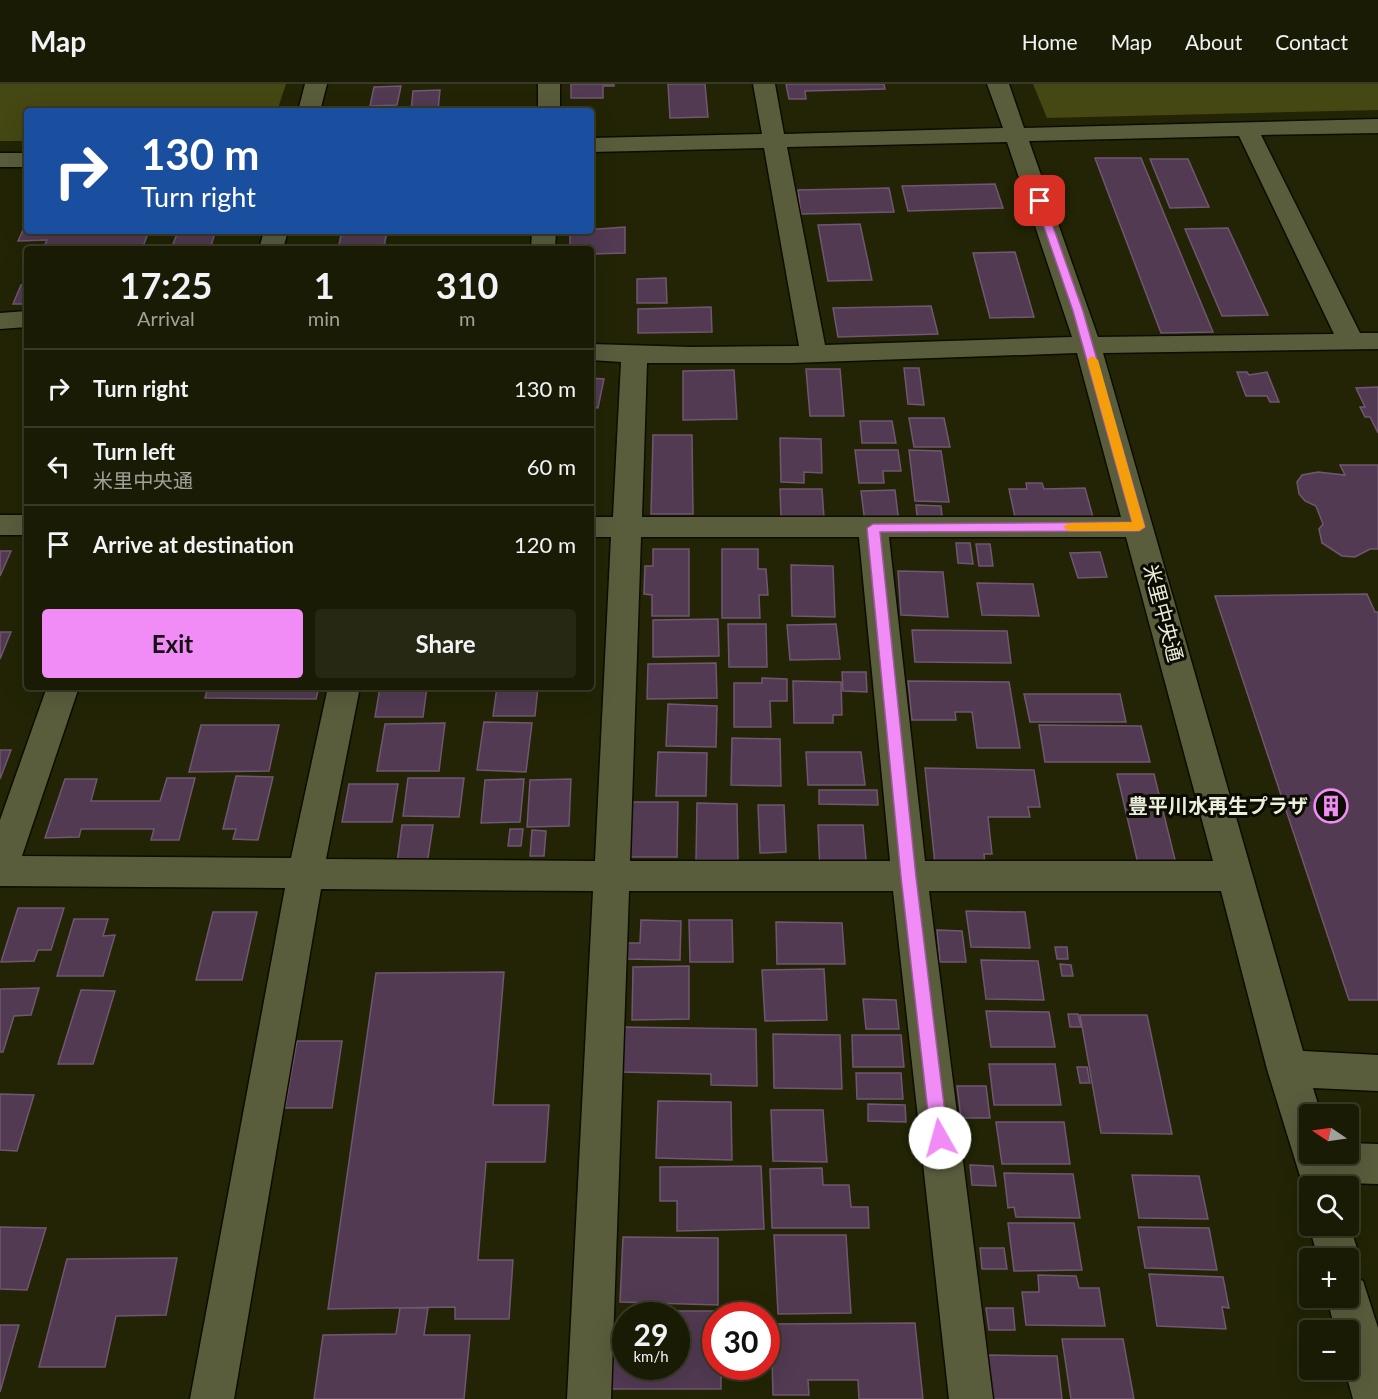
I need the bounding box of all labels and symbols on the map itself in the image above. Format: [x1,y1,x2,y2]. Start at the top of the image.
pin [1014,175,1065,226]
street label: 米里中央通 [1139,561,1188,664]
building icon: 豊平川水再生プラザ [1313,788,1349,824]
place label: 豊平川水再生プラザ [1128,793,1308,817]
north arrow [1299,1104,1359,1164]
position arrow [908,1106,972,1170]
speed limit sign: 30 [702,1302,780,1380]

